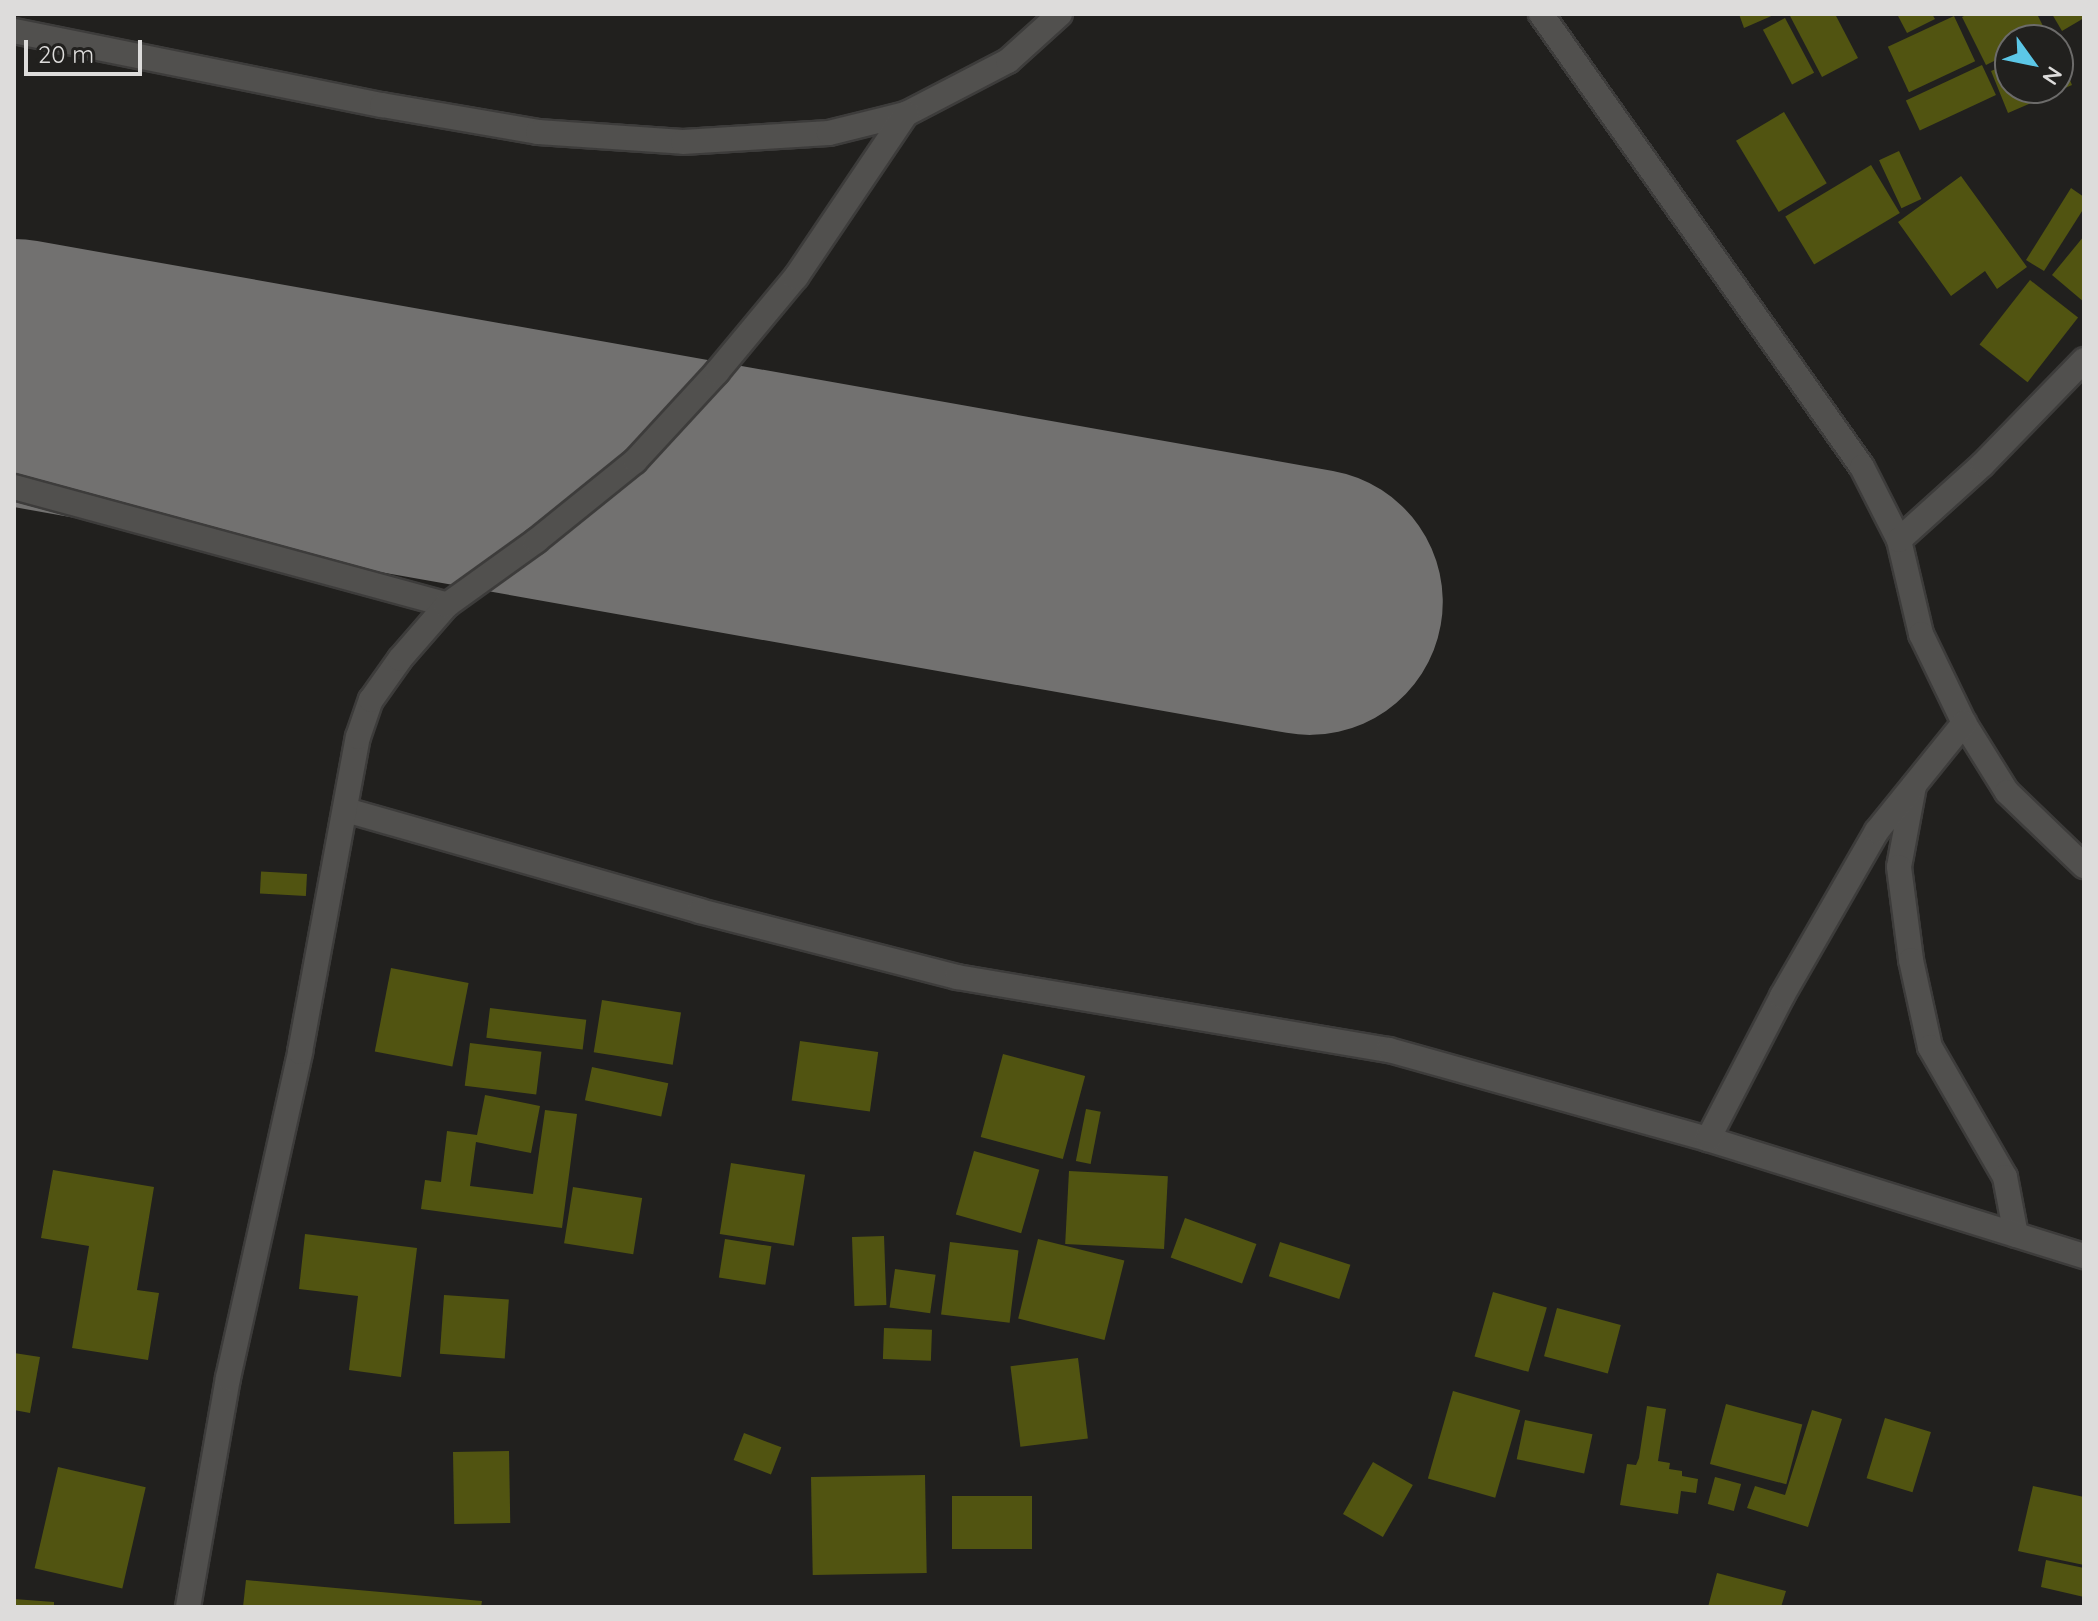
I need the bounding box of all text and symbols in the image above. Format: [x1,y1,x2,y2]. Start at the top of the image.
scale bar [28,24,146,74]
north arrow [1994,24,2074,104]
text: 20 m [38,39,94,69]
text: N [2036,62,2069,90]

